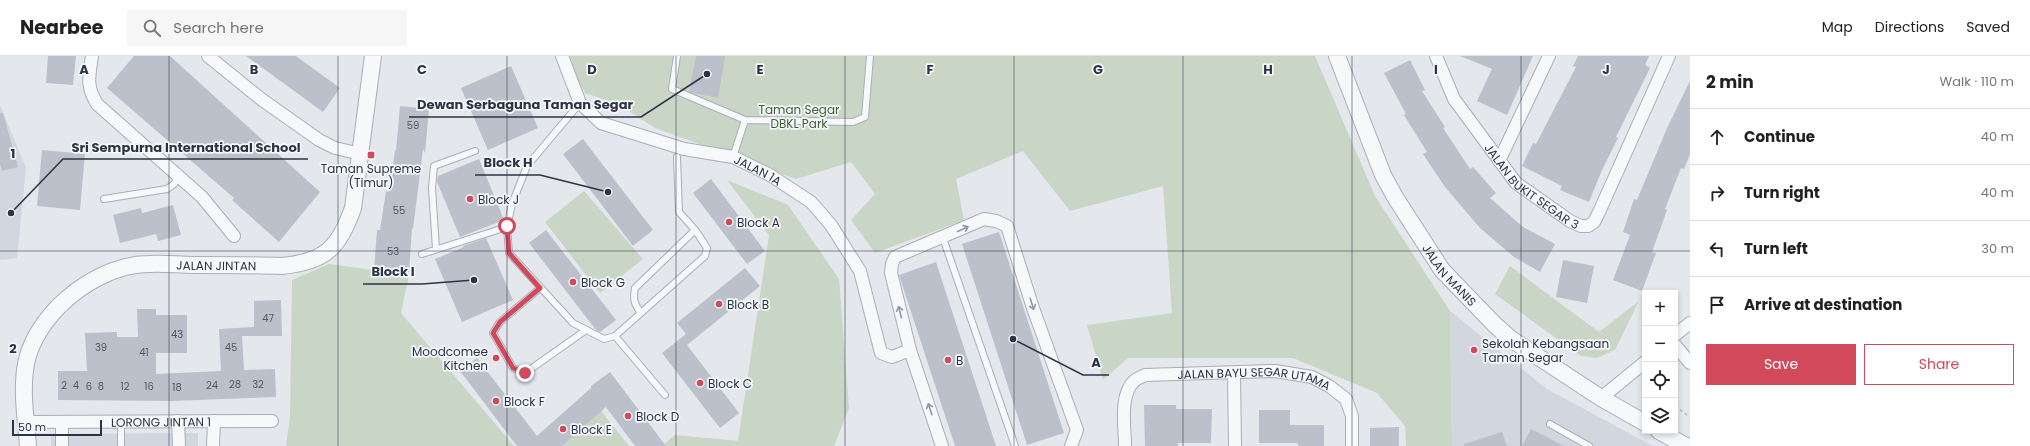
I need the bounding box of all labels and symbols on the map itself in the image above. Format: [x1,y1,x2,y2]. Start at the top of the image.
text: A [79,60,89,79]
text: B [250,60,259,79]
text: C [417,60,427,79]
text: D [587,60,597,79]
text: E [756,60,764,79]
text: F [926,60,934,79]
text: G [1093,60,1103,79]
text: H [1263,60,1273,79]
text: I [1434,60,1438,79]
text: J [1602,60,1610,79]
callout: Dewan Serbaguna Taman Segar [409,92,641,117]
text: Dewan Serbaguna Taman Segar [417,95,633,114]
park label: Taman Segar DBKL Park [758,101,840,132]
house number: 59 [407,118,419,133]
callout: Sri Sempurna International School [63,134,308,159]
text: Sri Sempurna International School [71,138,301,157]
street label: JALAN BUKIT SEGAR 3 [1481,140,1582,233]
text: 1 [11,144,15,163]
marker: Taman Supreme (Timur) [366,150,376,160]
callout: Block H [475,150,540,175]
street label: JALAN 1A [731,150,785,189]
text: Block H [484,153,532,172]
place label: Taman Supreme (Timur) [321,160,421,191]
place label: Block J [478,191,519,208]
marker: Block J [465,194,475,204]
house number: 55 [393,203,405,218]
place label: Block A [737,214,780,231]
route start [498,217,516,235]
marker: Block A [724,217,734,227]
one-way arrow [956,225,968,232]
street label: JALAN MANIS [1419,241,1481,310]
house number: 53 [387,244,399,259]
street label: JALAN JINTAN [176,256,256,274]
callout: Block I [363,259,422,284]
text: Block I [371,262,415,281]
place label: Block G [581,274,625,291]
marker: Block G [568,277,578,287]
place label: Block B [727,296,769,313]
one-way arrow [1029,298,1036,311]
marker: Block B [714,299,724,309]
one-way arrow [896,305,904,318]
house number: 47 [262,311,274,326]
house number: 43 [171,327,183,342]
place label: Sekolah Kebangsaan Taman Segar [1482,335,1609,366]
text: 2 [9,339,17,358]
house number: 39 [95,340,107,355]
house number: 45 [225,340,237,355]
place label: Moodcomee Kitchen [412,343,488,374]
house number: 41 [139,345,149,360]
marker: Sekolah Kebangsaan Taman Segar [1469,345,1479,355]
callout: A [1083,350,1109,375]
place label: B [956,352,963,369]
marker: Moodcomee Kitchen [491,353,501,363]
text: A [1091,353,1101,372]
marker: B [943,355,953,365]
street label: JALAN BAYU SEGAR UTAMA [1177,362,1334,394]
route end [516,364,534,382]
place label: Block C [708,375,752,392]
house number: 28 [229,377,241,392]
house number: 32 [252,377,264,392]
house number: 2 [61,378,67,393]
house number: 4 [73,378,79,393]
house number: 24 [206,378,218,393]
marker: Block C [695,378,705,388]
house number: 6 [86,379,92,394]
house number: 8 [98,379,104,394]
house number: 12 [121,379,130,394]
house number: 16 [144,379,154,394]
house number: 18 [172,380,182,395]
place label: Block F [504,393,545,410]
marker: Block F [491,396,501,406]
one-way arrow [925,403,933,415]
place label: Block D [636,408,679,425]
marker: Block D [623,411,633,421]
street label: LORONG JINTAN 1 [111,413,211,430]
scale bar [12,418,102,437]
place label: Block E [571,421,612,438]
marker: Block E [558,424,568,434]

